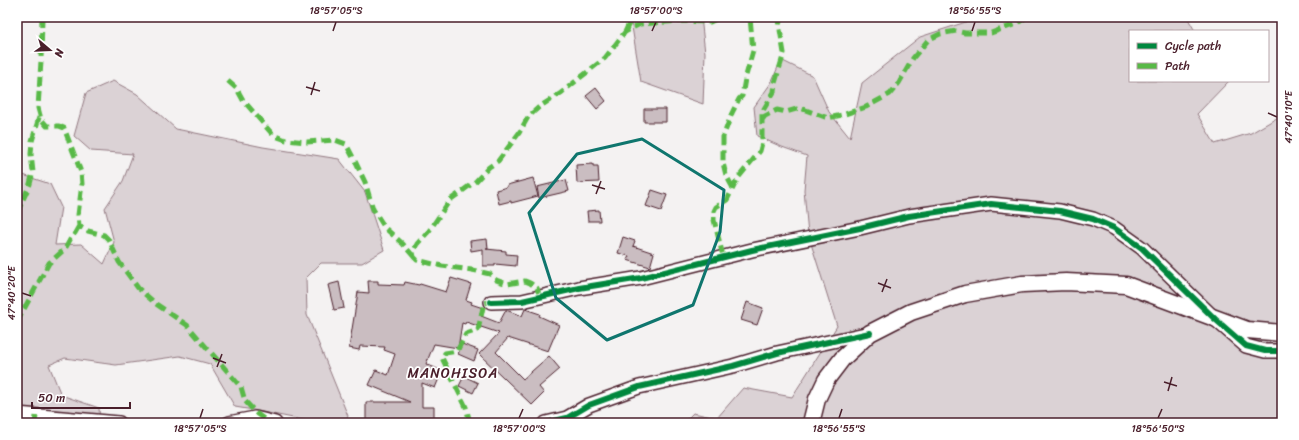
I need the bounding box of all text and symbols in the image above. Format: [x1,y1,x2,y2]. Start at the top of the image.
text: 18°57'05"S [310,2,363,20]
text: 18°57'00"S [629,2,683,20]
text: 18°56'55"S [949,2,1002,20]
north arrow [30,30,70,70]
legend [1129,30,1269,82]
text: Cycle path [1165,35,1221,57]
text: N [49,45,70,60]
text: Path [1165,55,1190,77]
text: 47°40'10"E [1280,89,1298,143]
text: 47°40'20"E [3,264,21,320]
district label: MANOHISOA [408,361,498,386]
scale bar [32,384,130,410]
text: 50 m [38,387,65,409]
text: 18°57'05"S [174,420,227,438]
text: 18°57'00"S [492,420,546,438]
text: 18°56'55"S [813,420,866,438]
text: 18°56'50"S [1132,420,1185,438]

